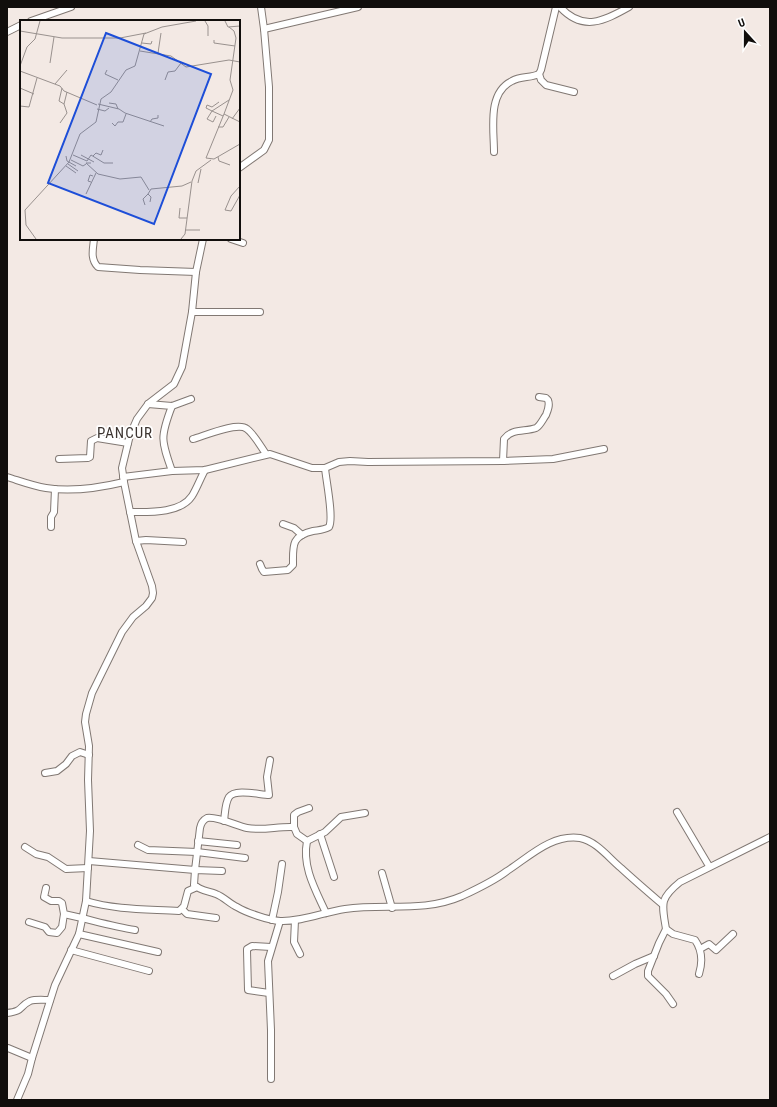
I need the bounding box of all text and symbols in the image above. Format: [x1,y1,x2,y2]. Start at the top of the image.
north arrow [725,12,765,52]
text: U [736,16,747,30]
inset map [20,20,240,240]
district label: PANCUR [97,424,153,442]

